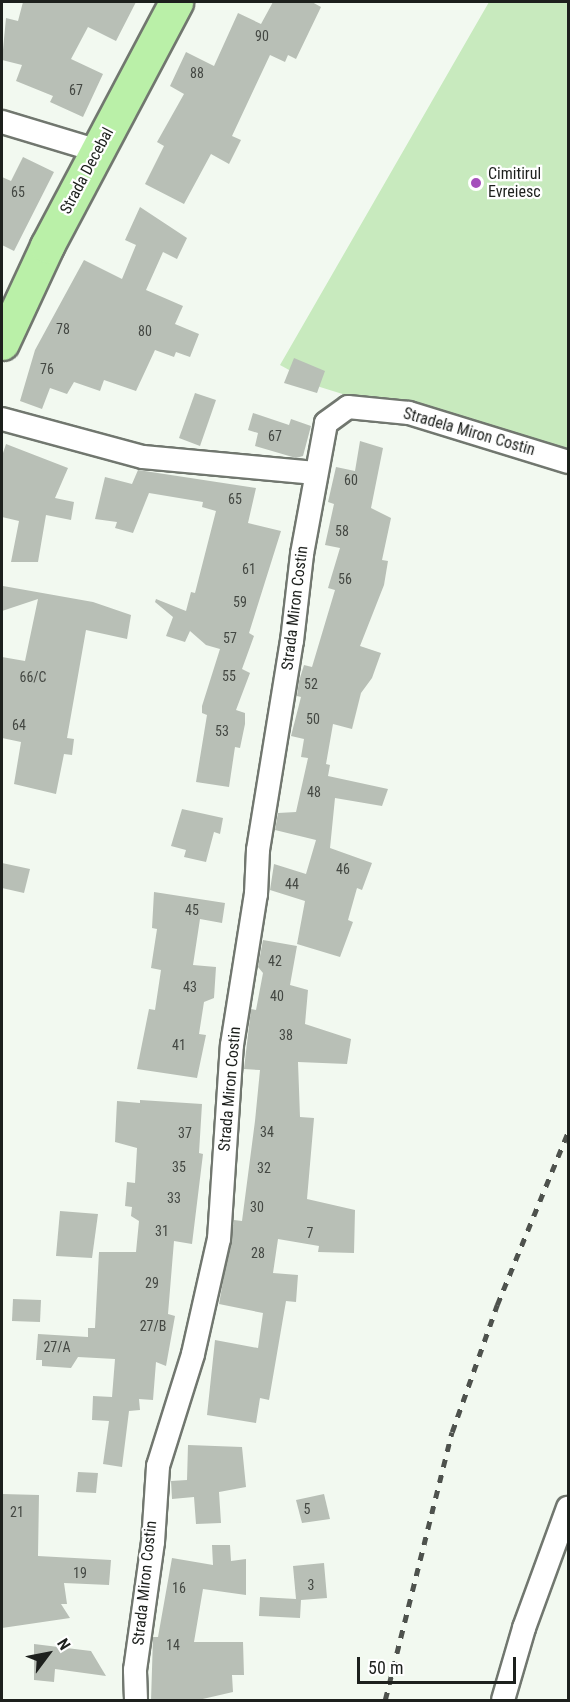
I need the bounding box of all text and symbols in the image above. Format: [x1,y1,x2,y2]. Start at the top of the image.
house number: 90 [255,28,269,44]
house number: 88 [190,65,204,81]
house number: 67 [69,82,83,98]
street label: Strada Decebal [56,124,118,218]
place label: Cimitirul Evreiesc [488,164,541,202]
marker: Cimitirul Evreiesc [469,176,483,190]
house number: 65 [11,184,25,200]
house number: 78 [56,321,70,337]
house number: 80 [138,323,152,339]
house number: 76 [40,361,54,377]
street label: Stradela Miron Costin [401,404,537,460]
house number: 67 [268,428,282,444]
house number: 60 [344,472,358,488]
house number: 65 [228,491,242,507]
house number: 58 [335,523,349,539]
street label: Strada Miron Costin [278,545,312,671]
house number: 61 [242,561,256,577]
house number: 56 [338,571,352,587]
house number: 59 [233,594,247,610]
house number: 57 [223,630,237,646]
house number: 55 [222,668,236,684]
house number: 66/C [20,669,46,685]
house number: 52 [304,676,318,692]
house number: 50 [306,711,320,727]
house number: 64 [12,717,26,733]
house number: 53 [215,723,229,739]
house number: 48 [307,784,321,800]
house number: 46 [336,861,350,877]
house number: 44 [285,876,299,892]
house number: 45 [185,902,199,918]
house number: 42 [268,953,282,969]
house number: 43 [183,979,197,995]
house number: 40 [270,988,284,1004]
street label: Strada Miron Costin [215,1026,245,1152]
house number: 38 [279,1027,293,1043]
house number: 41 [172,1037,186,1053]
house number: 34 [260,1124,274,1140]
house number: 37 [178,1125,192,1141]
house number: 35 [172,1159,186,1175]
house number: 32 [257,1160,271,1176]
house number: 33 [167,1190,181,1206]
house number: 30 [250,1199,264,1215]
house number: 31 [155,1223,169,1239]
house number: 7 [307,1225,313,1241]
house number: 28 [251,1245,265,1261]
house number: 29 [145,1275,159,1291]
house number: 27/B [140,1318,166,1334]
house number: 27/A [43,1339,71,1355]
house number: 5 [304,1501,310,1517]
house number: 21 [10,1504,24,1520]
street label: Strada Miron Costin [129,1520,161,1646]
house number: 19 [73,1565,87,1581]
house number: 3 [308,1577,314,1593]
house number: 16 [172,1580,186,1596]
north arrow [18,1624,78,1684]
text: N [53,1635,74,1653]
house number: 14 [166,1637,180,1653]
scale bar [360,1645,519,1683]
text: 50 m [368,1657,403,1678]

